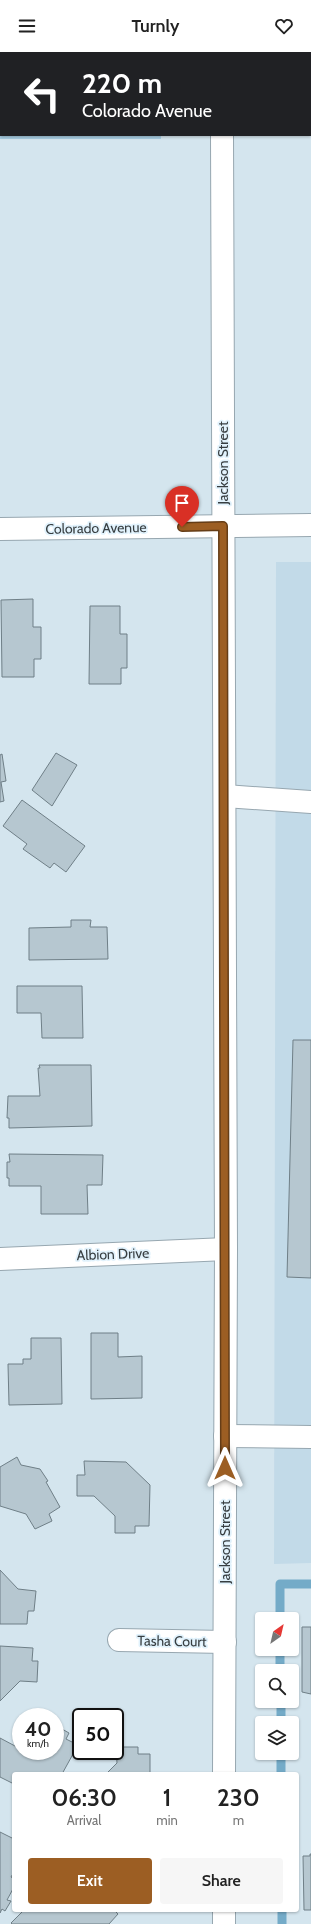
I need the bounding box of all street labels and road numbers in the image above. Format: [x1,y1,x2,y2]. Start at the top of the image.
street label: Jackson Street [214,421,232,506]
street label: Colorado Avenue [45,518,147,538]
street label: Albion Drive [76,1244,150,1264]
street label: Jackson Street [216,1500,234,1585]
street label: Tasha Court [137,1631,207,1651]

